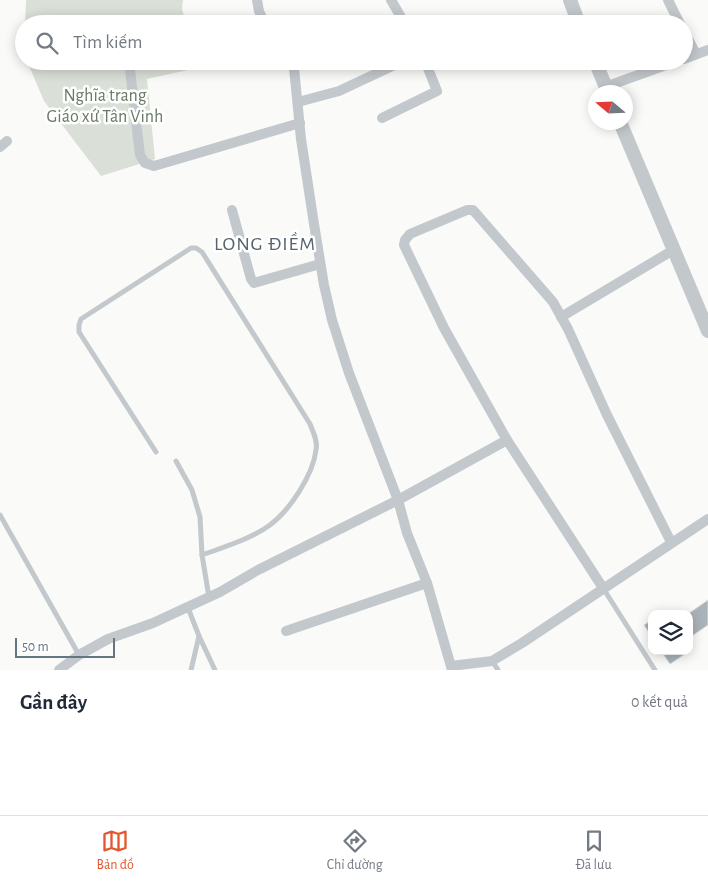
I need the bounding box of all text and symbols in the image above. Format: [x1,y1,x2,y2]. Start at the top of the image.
search box [15,15,693,70]
icon: search [33,29,61,57]
text: Tìm kiếm [73,33,142,52]
north arrow [588,85,633,130]
park label: Nghĩa trang Giáo xứ Tân Vinh [47,87,163,126]
district label: LONG ĐIỀM [214,231,316,254]
map controls [648,610,693,655]
button: layers [648,610,693,655]
scale bar [15,635,115,658]
text: 50 m [22,640,49,654]
text: Gần đây [20,692,87,713]
text: 0 kết quả [631,694,688,710]
tab: Bản đồ [96,827,134,874]
tab: Chỉ đường [327,827,383,874]
tab: Đã lưu [575,827,612,874]

